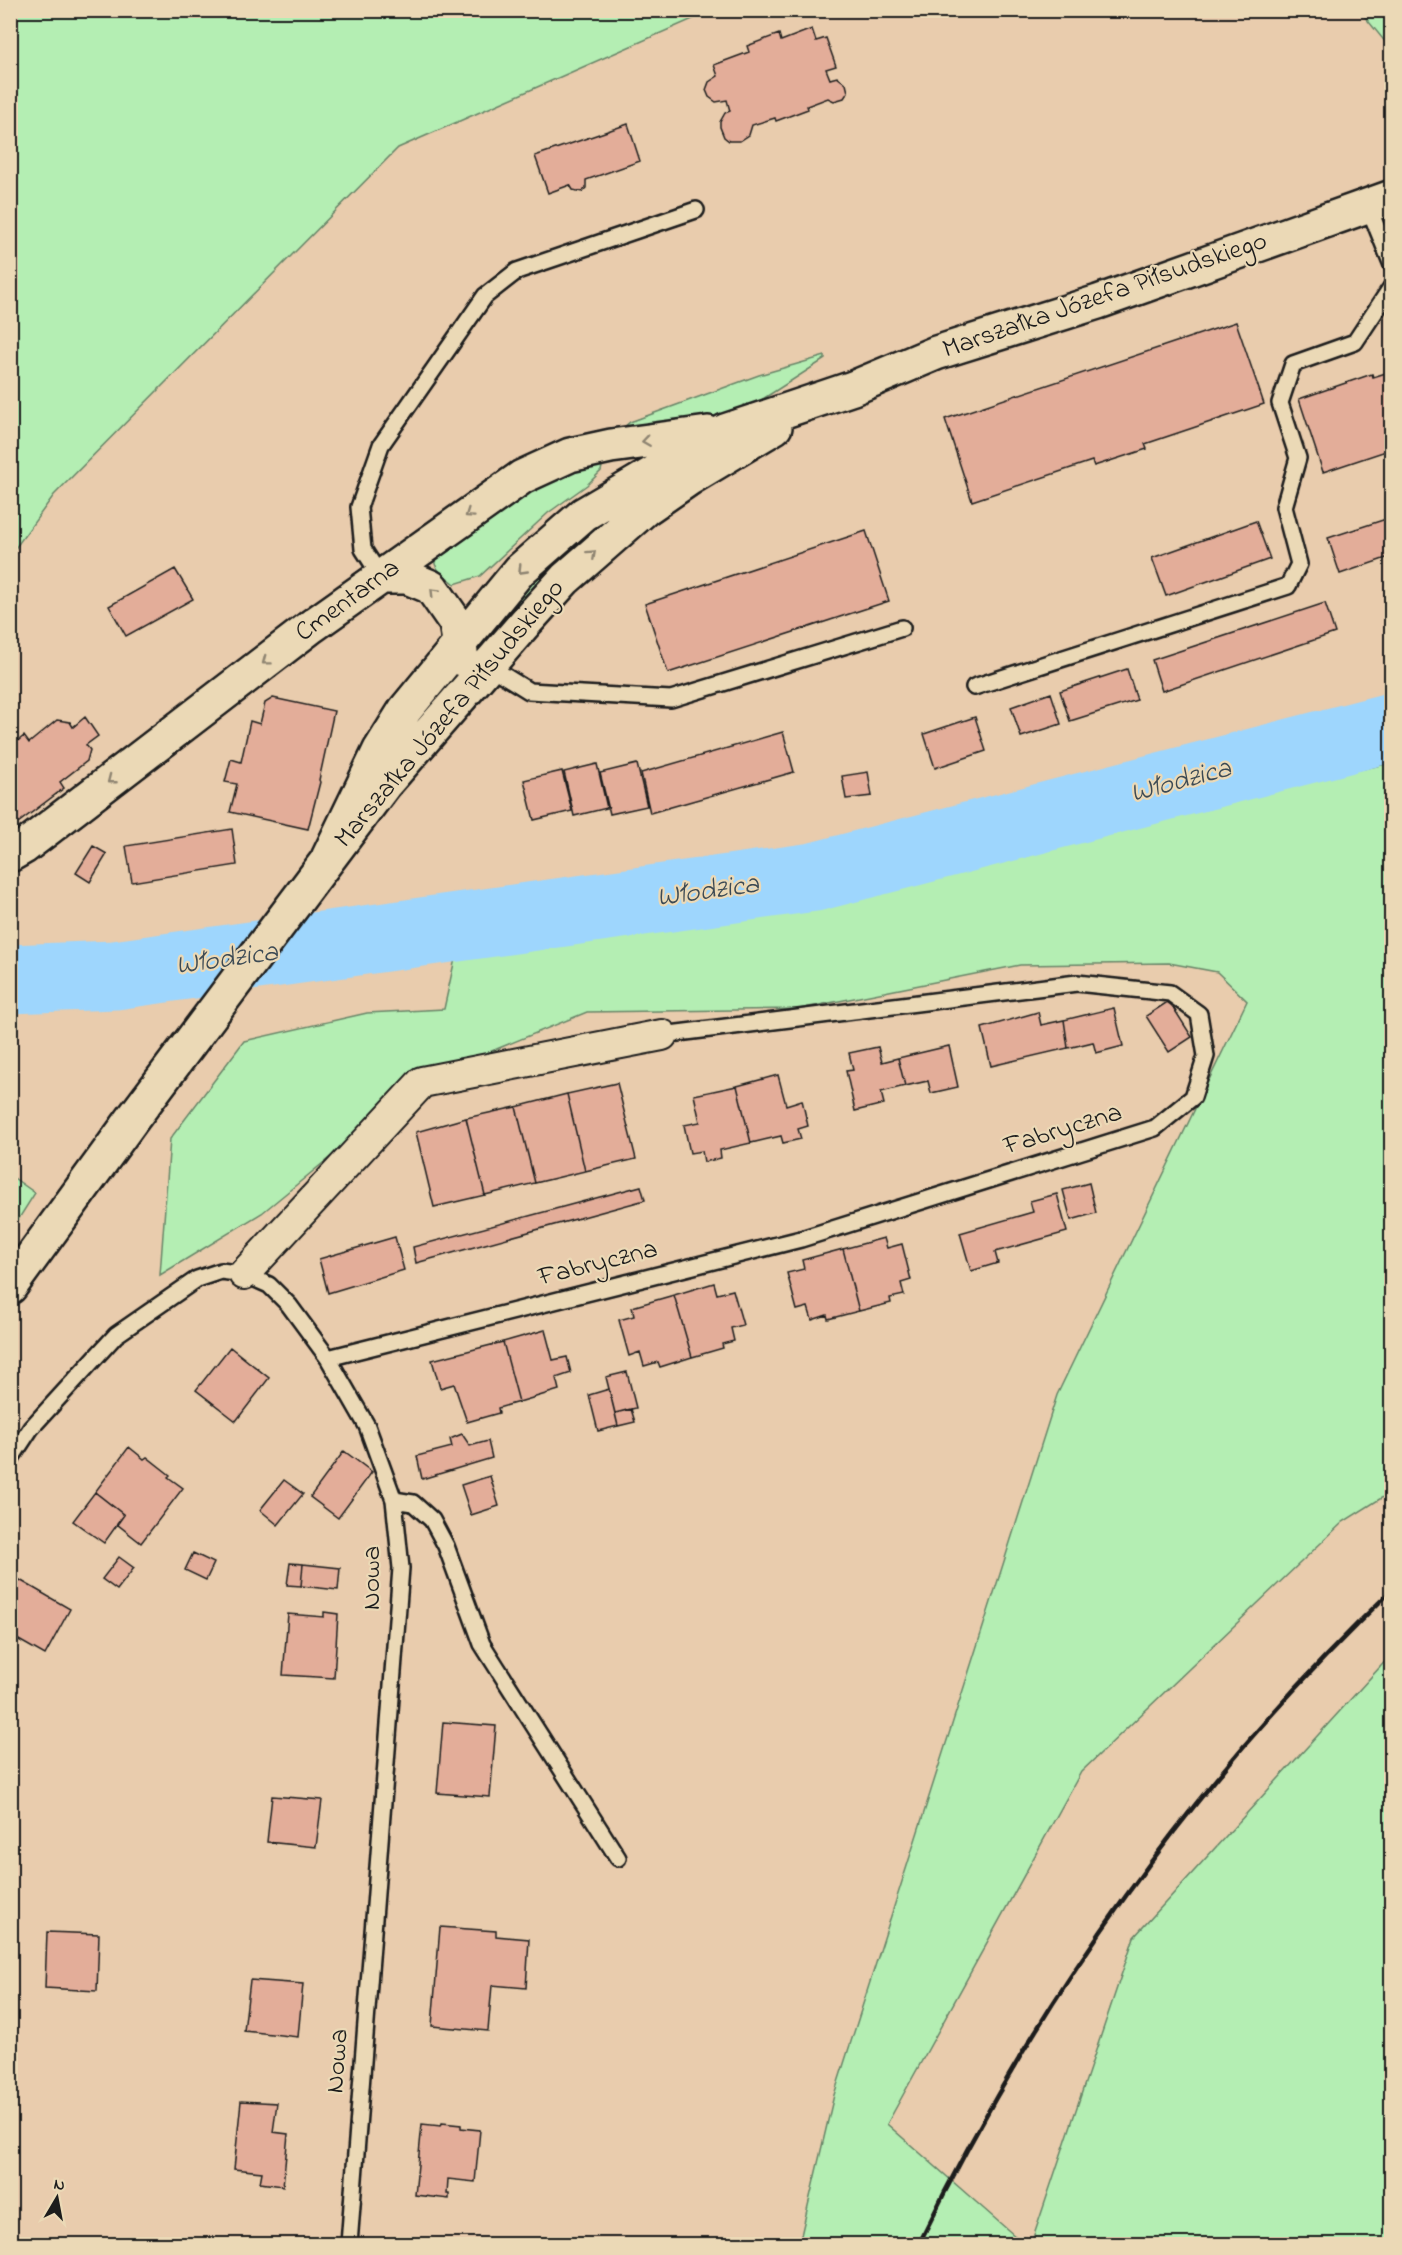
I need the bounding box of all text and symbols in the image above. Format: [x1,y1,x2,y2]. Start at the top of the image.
street label: Marszałka Józefa Piłsudskiego [938,222,1272,370]
one-way arrow [642,435,651,447]
one-way arrow [465,507,476,518]
street label: Cmentarna [288,550,408,652]
one-way arrow [585,550,596,561]
one-way arrow [518,562,529,573]
street label: Marszałka Józefa Piłsudskiego [326,571,574,857]
one-way arrow [430,588,441,599]
one-way arrow [262,654,273,665]
water label: Włodzica [1126,749,1237,815]
one-way arrow [107,772,118,783]
water label: Włodzica [654,864,763,919]
water label: Włodzica [173,932,282,987]
street label: Fabryczna [998,1094,1127,1167]
street label: Fabryczna [533,1230,662,1298]
street label: Nowa [353,1546,392,1610]
street label: Nowa [316,2027,360,2095]
north arrow [27,2168,87,2228]
text: N [52,2172,67,2198]

